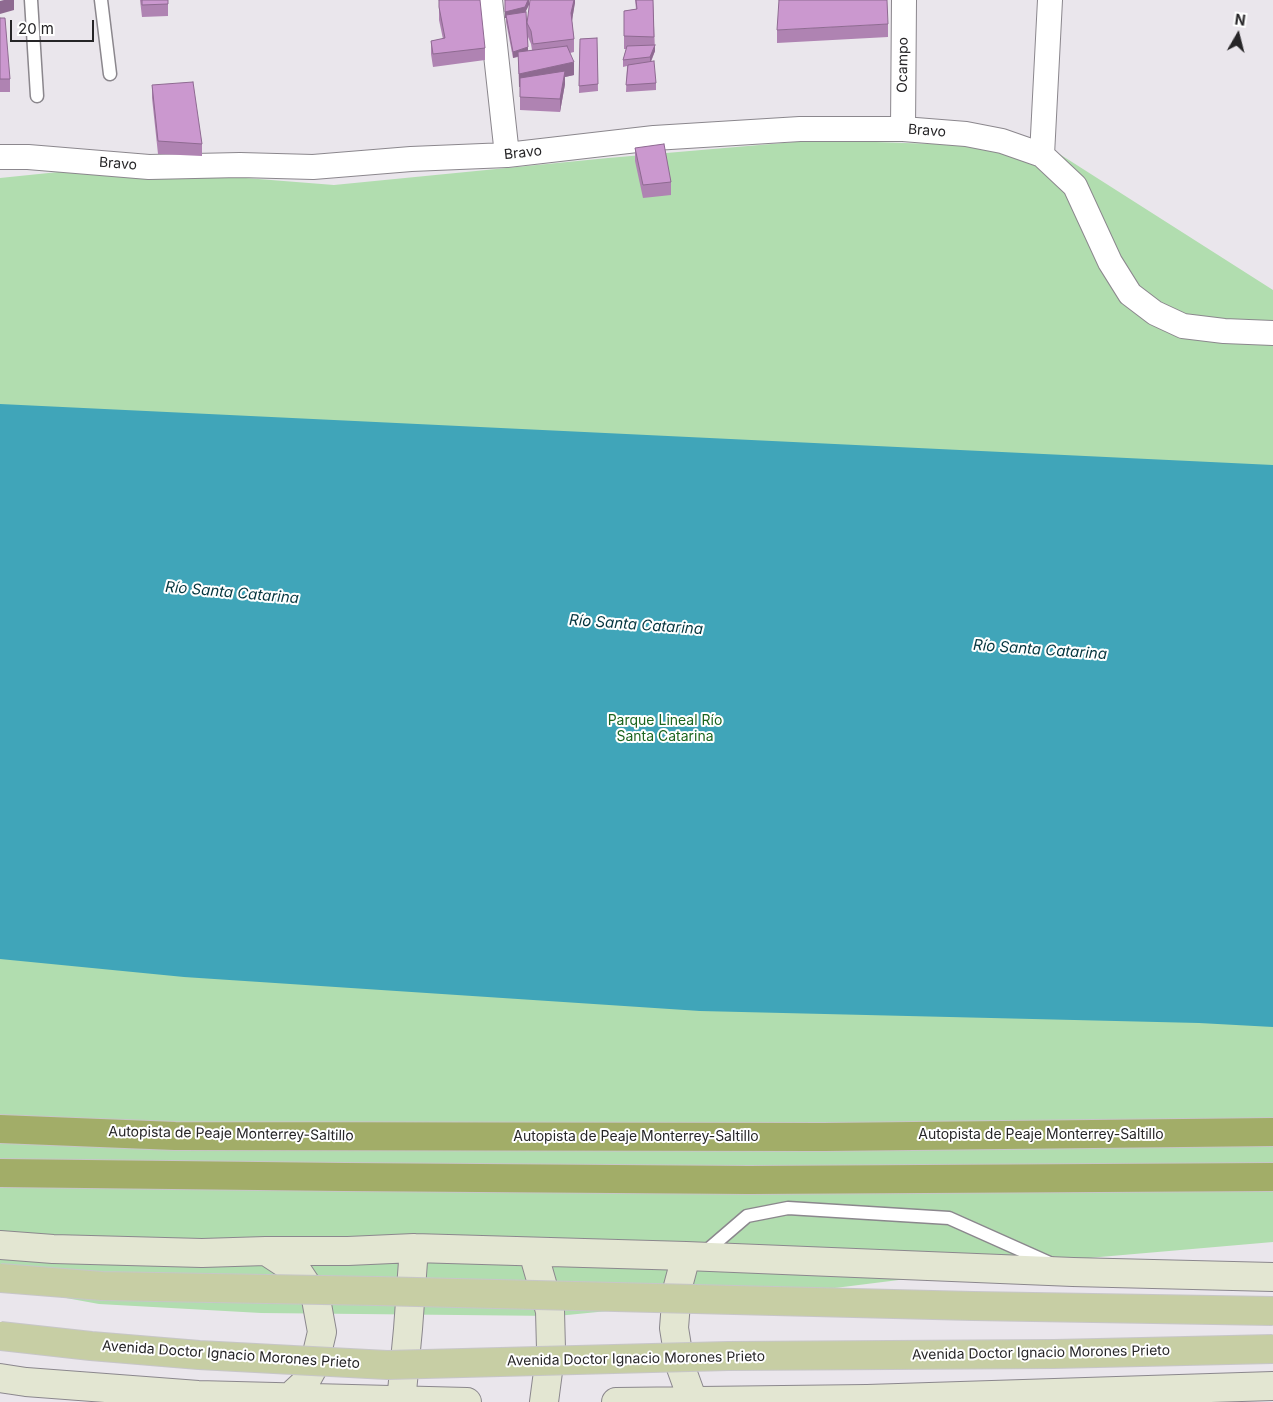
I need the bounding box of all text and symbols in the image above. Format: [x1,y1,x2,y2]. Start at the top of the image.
scale bar [12,10,96,42]
north arrow [1213,10,1263,60]
text: N [1234,10,1247,29]
text: 20 m [18,19,54,38]
street label: Ocampo [894,37,912,93]
street label: Bravo [907,121,947,141]
street label: Bravo [503,143,543,163]
street label: Bravo [98,154,138,174]
water label: Río Santa Catarina [164,578,300,608]
water label: Río Santa Catarina [568,611,704,639]
water label: Río Santa Catarina [972,636,1108,664]
park label: Parque Lineal Río Santa Catarina [608,713,722,746]
street label: Autopista de Peaje Monterrey-Saltillo [108,1123,354,1145]
street label: Autopista de Peaje Monterrey-Saltillo [918,1127,1164,1143]
street label: Autopista de Peaje Monterrey-Saltillo [513,1129,759,1145]
street label: Avenida Doctor Ignacio Morones Prieto [102,1338,360,1372]
street label: Avenida Doctor Ignacio Morones Prieto [912,1342,1170,1364]
street label: Avenida Doctor Ignacio Morones Prieto [507,1348,765,1370]

